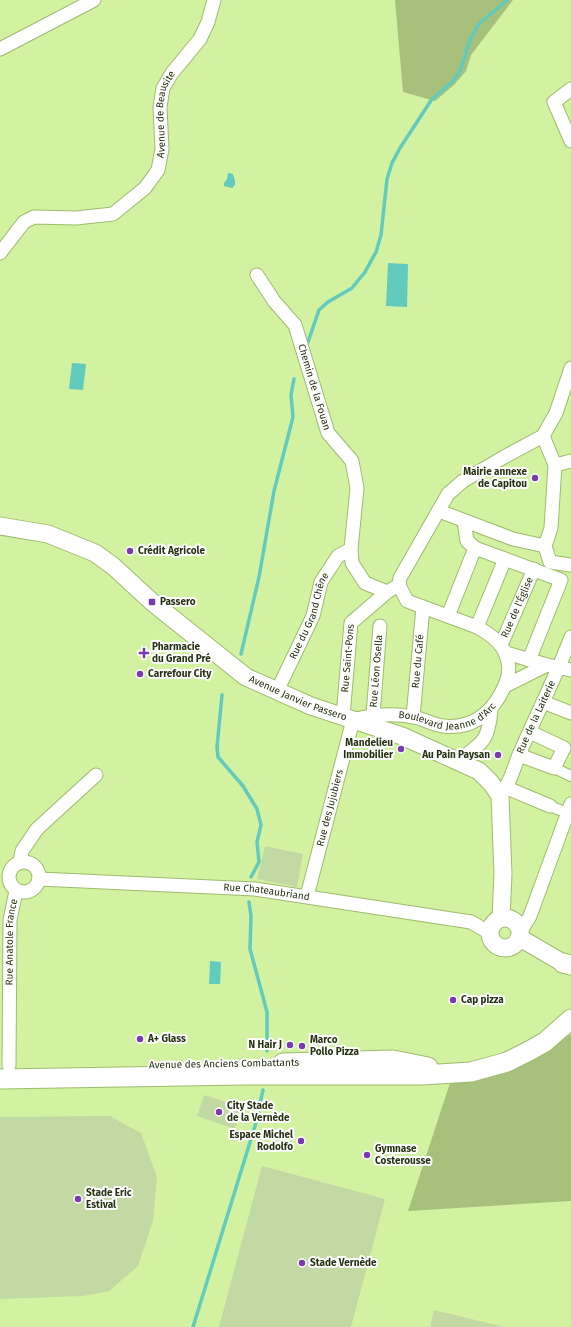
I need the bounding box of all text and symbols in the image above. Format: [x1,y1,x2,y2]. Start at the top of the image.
street label: Avenue de Beausite [154,69,178,159]
street label: Chemin de la Fouan [295,343,333,432]
place label: Mairie annexe de Capitou [463,466,527,490]
marker: Mairie annexe de Capitou [530,473,540,483]
place label: Crédit Agricole [138,544,205,557]
marker: Crédit Agricole [125,546,135,556]
street label: Rue du Grand Chêne [287,570,332,661]
street label: Rue de l'Église [499,575,536,640]
place label: Passero [160,596,196,608]
marker: Passero [147,597,157,607]
street label: Rue Saint-Pons [339,623,357,693]
street label: Rue Léon Osella [368,634,385,708]
street label: Rue du Café [410,634,426,689]
place label: Pharmacie du Grand Pré [152,641,211,665]
marker: Pharmacie du Grand Pré [139,648,149,658]
place label: Carrefour City [148,668,212,680]
marker: Carrefour City [135,669,145,679]
street label: Avenue Janvier Passero [247,673,348,723]
street label: Rue de la Laiterie [514,679,558,756]
street label: Boulevard Jeanne d'Arc [398,700,499,733]
place label: Mandelieu Immobilier [343,737,394,761]
marker: Mandelieu Immobilier [396,744,406,754]
place label: Au Pain Paysan [421,749,490,761]
marker: Au Pain Paysan [493,750,503,760]
street label: Rue des Jujubiers [314,768,346,848]
street label: Rue Chateaubriand [223,882,311,903]
street label: Rue Anatole France [4,898,20,985]
place label: Cap pizza [461,994,504,1006]
marker: Cap pizza [448,995,458,1005]
place label: A+ Glass [147,1033,186,1045]
marker: A+ Glass [135,1034,145,1044]
place label: Marco Pollo Pizza [310,1034,359,1058]
place label: N Hair J [248,1039,282,1051]
marker: N Hair J [285,1040,295,1050]
marker: Marco Pollo Pizza [297,1041,307,1051]
street label: Avenue des Anciens Combattants [149,1057,300,1071]
place label: City Stade de la Vernède [227,1100,290,1124]
marker: City Stade de la Vernède [214,1107,224,1117]
place label: Espace Michel Rodolfo [229,1129,293,1153]
marker: Espace Michel Rodolfo [296,1136,306,1146]
place label: Gymnase Costerousse [375,1143,431,1167]
marker: Gymnase Costerousse [362,1150,372,1160]
place label: Stade Eric Estival [86,1187,132,1211]
marker: Stade Eric Estival [73,1194,83,1204]
place label: Stade Vernède [310,1256,377,1269]
marker: Stade Vernède [297,1258,307,1268]

